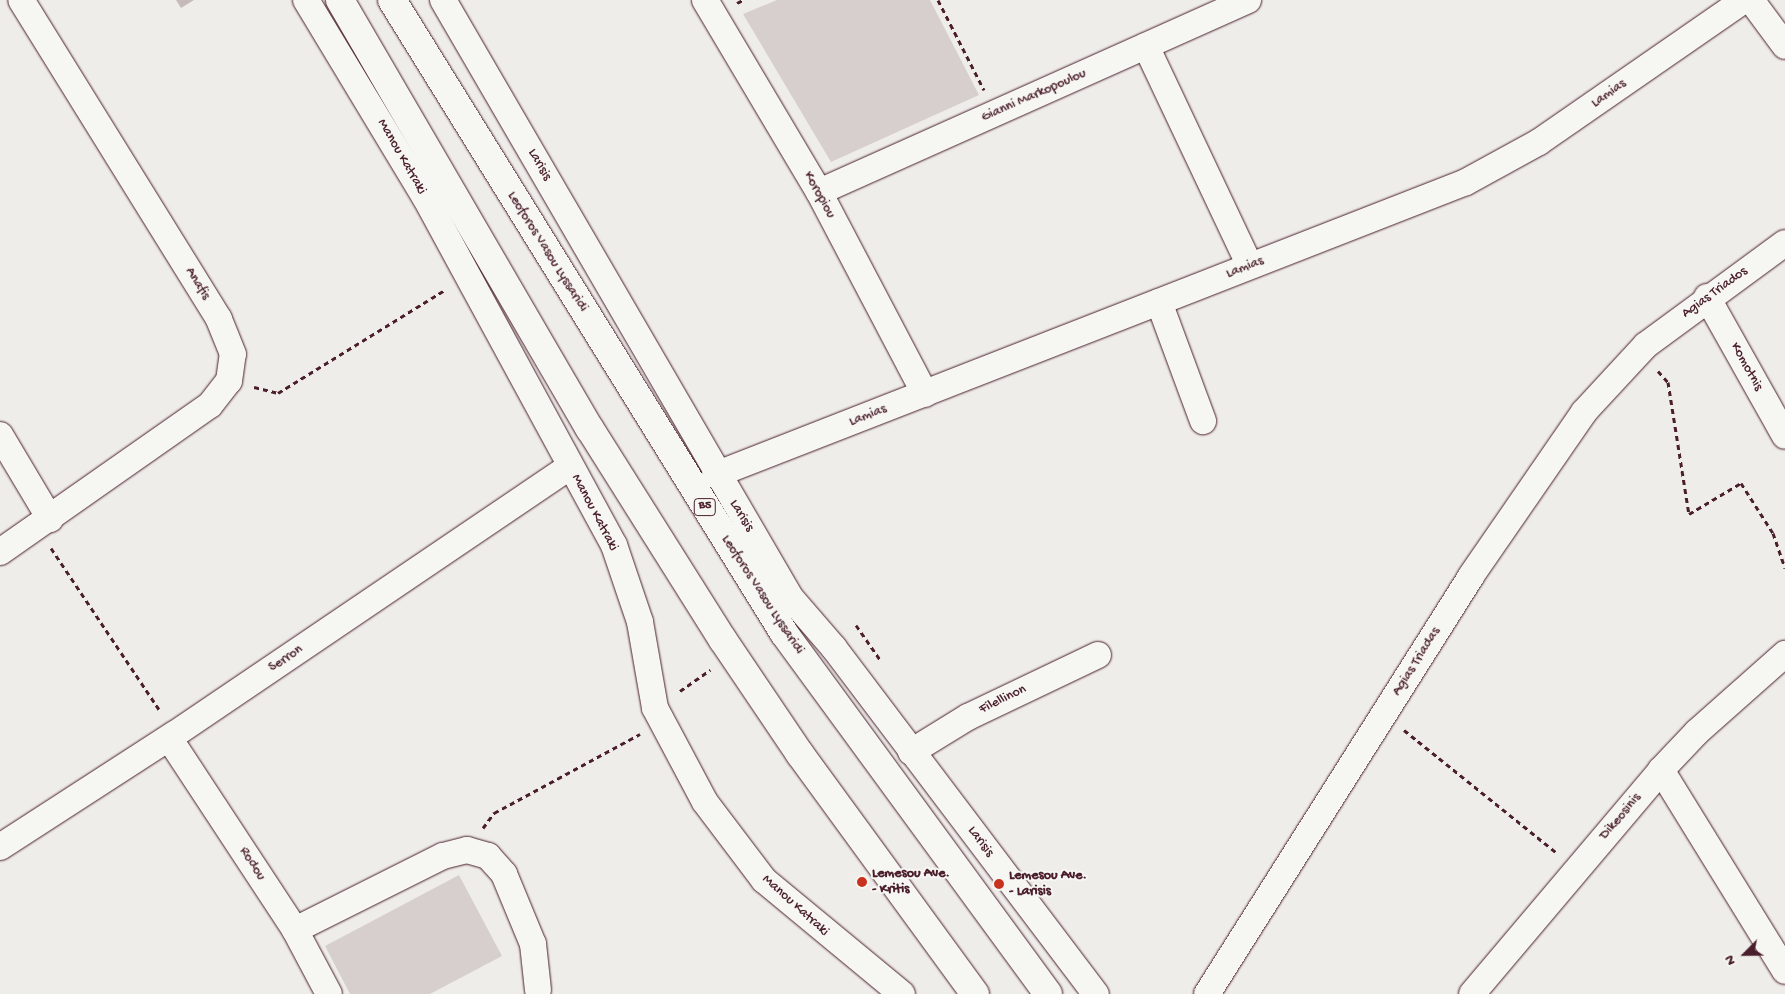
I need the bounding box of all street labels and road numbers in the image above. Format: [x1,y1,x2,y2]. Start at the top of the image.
street label: Gianni Markopoulou [979,65,1089,127]
street label: Lamias [1588,76,1630,112]
street label: Manou Katraki [373,116,429,198]
street label: Larisis [523,146,555,184]
street label: Koropiou [799,169,839,221]
street label: Leoforos Vasou Lyssaridi [503,189,591,315]
street label: Lamias [1224,253,1266,283]
street label: Agias Triados [1679,263,1751,323]
street label: Anafis [181,265,213,303]
street label: Komotnis [1726,340,1766,394]
street label: Lamias [847,401,889,431]
street label: Manou Katraki [567,472,621,554]
street label: Larisis [725,497,757,535]
road number: B5 [694,498,716,516]
street label: Leoforos Vasou Lyssaridi [717,532,807,658]
street label: Agias Triadas [1389,625,1445,699]
street label: Serron [266,642,306,676]
street label: Filellinon [977,681,1029,719]
street label: Dikeosinis [1597,790,1645,844]
street label: Larisis [963,823,997,861]
street label: Rodou [235,844,269,884]
street label: Manou Katraki [758,871,832,941]

